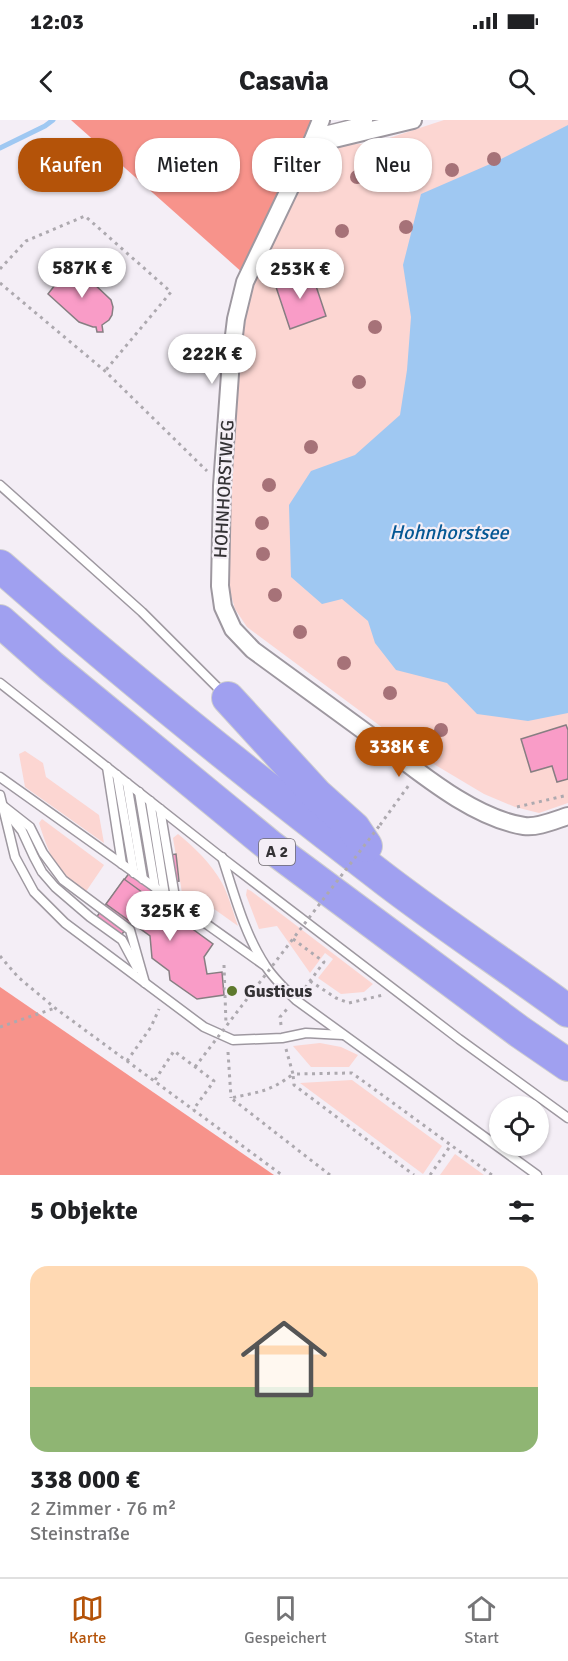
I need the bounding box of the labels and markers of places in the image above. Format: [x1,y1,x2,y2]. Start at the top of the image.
pin: 587K € [33,248,131,299]
pin: 253K € [251,249,349,300]
pin: 222K € [163,334,261,385]
pin: 338K € [350,727,448,778]
pin: 325K € [121,891,219,942]
place label: Gusticus [244,980,312,1002]
marker: Gusticus [225,984,239,998]

